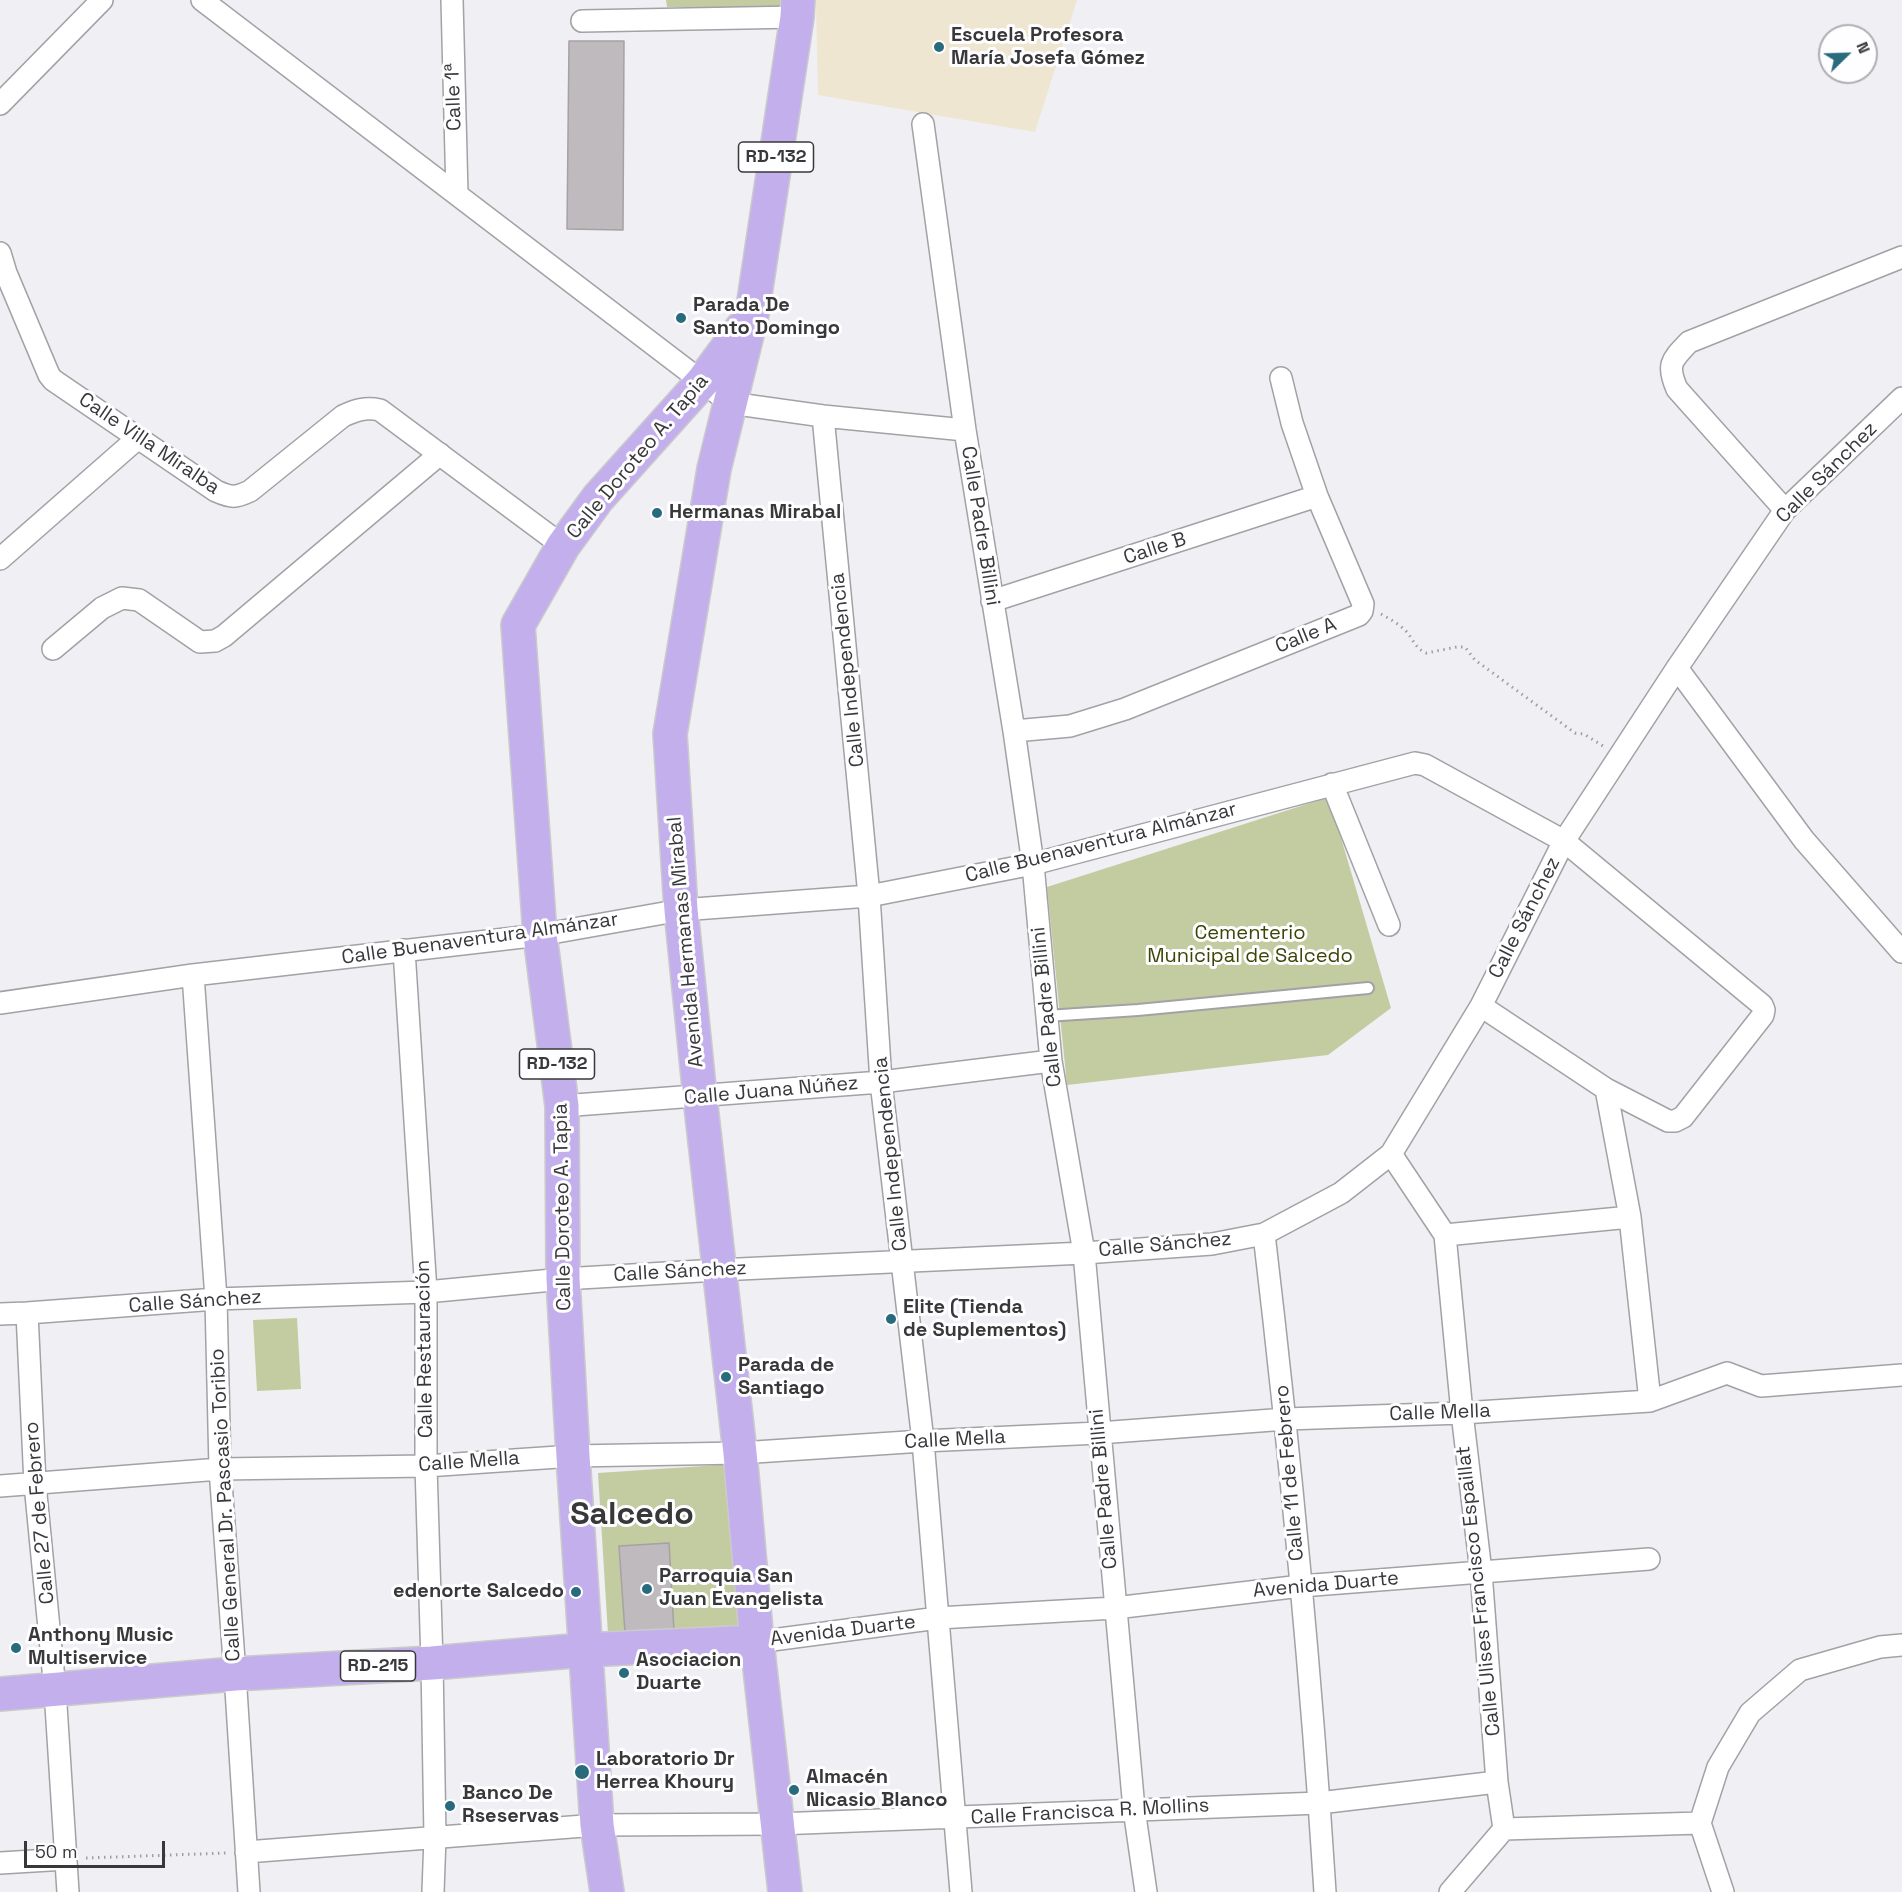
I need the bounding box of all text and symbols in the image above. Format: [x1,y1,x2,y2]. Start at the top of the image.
place label: Escuela Profesora María Josefa Gómez [951,24,1145,71]
north arrow [1818,24,1878,84]
text: N [1851,39,1875,57]
marker: Escuela Profesora María Josefa Gómez [932,40,946,54]
street label: Calle 1ª [441,63,467,131]
road number: RD-132 [738,142,814,172]
place label: Parada De Santo Domingo [693,294,840,341]
marker: Parada De Santo Domingo [674,311,688,325]
street label: Calle Doroteo A. Tapia [562,370,714,544]
street label: Calle Villa Miralba [74,388,224,500]
street label: Calle Sánchez [1771,417,1883,529]
street label: Calle Padre Billini [956,445,1004,607]
place label: Hermanas Mirabal [669,501,841,525]
marker: Hermanas Mirabal [650,506,664,520]
street label: Calle B [1121,528,1189,570]
street label: Calle Independencia [826,572,870,768]
street label: Calle A [1272,613,1340,659]
street label: Calle Buenaventura Almánzar [963,798,1239,888]
street label: Avenida Hermanas Mirabal [663,815,709,1069]
street label: Calle Sánchez [1484,853,1566,983]
street label: Calle Buenaventura Almánzar [340,908,620,970]
park label: Cementerio Municipal de Salcedo [1147,922,1353,969]
street label: Calle Padre Billini [1027,926,1067,1088]
road number: RD-132 [520,1049,594,1079]
street label: Calle Independencia [869,1056,913,1252]
street label: Calle Juana Núñez [683,1071,859,1111]
street label: Calle Doroteo A. Tapia [549,1103,577,1311]
street label: Calle Sánchez [1098,1227,1232,1263]
street label: Calle Sánchez [613,1257,747,1287]
street label: Calle Restauración [411,1260,439,1438]
street label: Calle Sánchez [128,1285,262,1319]
place label: Elite (Tienda de Suplementos) [903,1296,1066,1343]
marker: Elite (Tienda de Suplementos) [884,1312,898,1326]
street label: Calle General Dr. Pascasio Toribio [206,1348,246,1662]
place label: Parada de Santiago [738,1354,834,1401]
marker: Parada de Santiago [719,1370,733,1384]
street label: Calle 11 de Febrero [1270,1384,1310,1562]
street label: Calle Mella [1389,1399,1491,1427]
street label: Calle Padre Billini [1085,1408,1123,1570]
street label: Calle 27 de Febrero [20,1421,60,1605]
street label: Calle Mella [904,1425,1006,1455]
street label: Calle Ulises Francisco Espaillat [1452,1445,1506,1737]
street label: Calle Mella [418,1446,520,1478]
district label: Salcedo [570,1496,694,1534]
place label: Parroquia San Juan Evangelista [659,1565,823,1612]
street label: Avenida Duarte [1252,1567,1400,1603]
place label: edenorte Salcedo [393,1580,564,1604]
marker: Parroquia San Juan Evangelista [640,1582,654,1596]
marker: edenorte Salcedo [569,1585,583,1599]
street label: Avenida Duarte [769,1610,917,1652]
place label: Anthony Music Multiservice [28,1624,173,1671]
marker: Anthony Music Multiservice [9,1641,23,1655]
place label: Asociacion Duarte [636,1649,741,1696]
road number: RD-215 [340,1651,416,1681]
marker: Asociacion Duarte [617,1666,631,1680]
place label: Laboratorio Dr Herrea Khoury [596,1748,735,1795]
marker: Laboratorio Dr Herrea Khoury [573,1763,591,1781]
place label: Almacén Nicasio Blanco [806,1766,947,1813]
place label: Banco De Rseservas [462,1782,559,1829]
marker: Almacén Nicasio Blanco [787,1783,801,1797]
street label: Calle Francisca R. Mollins [970,1794,1210,1830]
marker: Banco De Rseservas [443,1799,457,1813]
scale bar [27,1829,168,1867]
text: 50 m [35,1840,77,1863]

